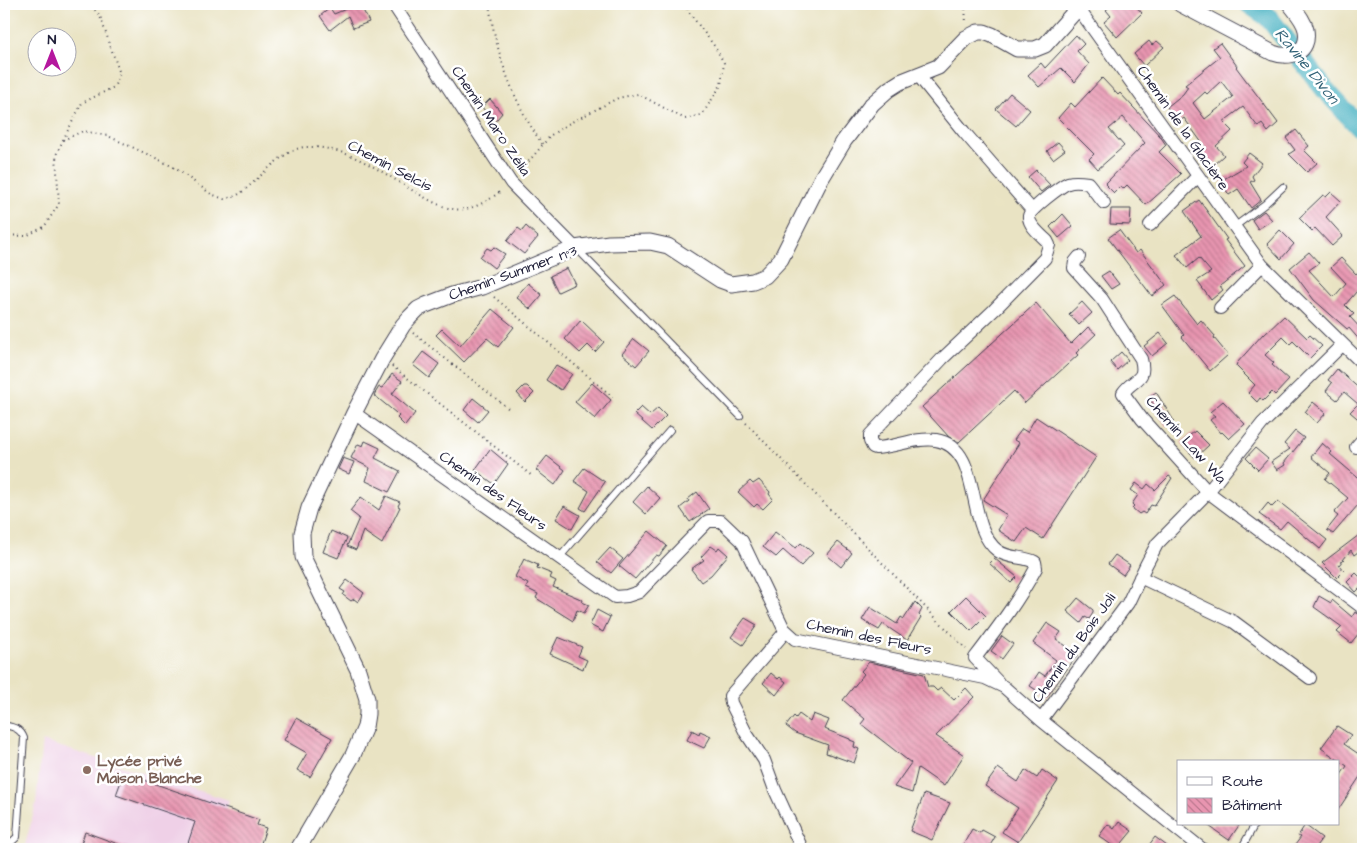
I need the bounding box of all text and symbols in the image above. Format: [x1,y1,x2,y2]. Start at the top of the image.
water label: Ravine Divon [1270,24,1346,110]
north arrow [28,28,78,78]
text: N [48,30,57,50]
street label: Chemin de la Glacière [1132,61,1234,195]
street label: Chemin Maro Zélia [446,62,536,180]
street label: Chemin Selcis [344,135,436,197]
street label: Chemin Summer n°3 [446,240,580,306]
street label: Chemin Law Wa [1141,392,1231,489]
street label: Chemin des Fleurs [435,446,552,536]
street label: Chemin du Bois Joli [1027,588,1121,707]
street label: Chemin des Fleurs [805,614,934,661]
place label: Lycée privé Maison Blanche [97,751,202,789]
legend [1177,760,1340,826]
marker: Lycée privé Maison Blanche [81,764,93,776]
text: Route [1222,771,1263,792]
text: Bâtiment [1222,795,1282,816]

